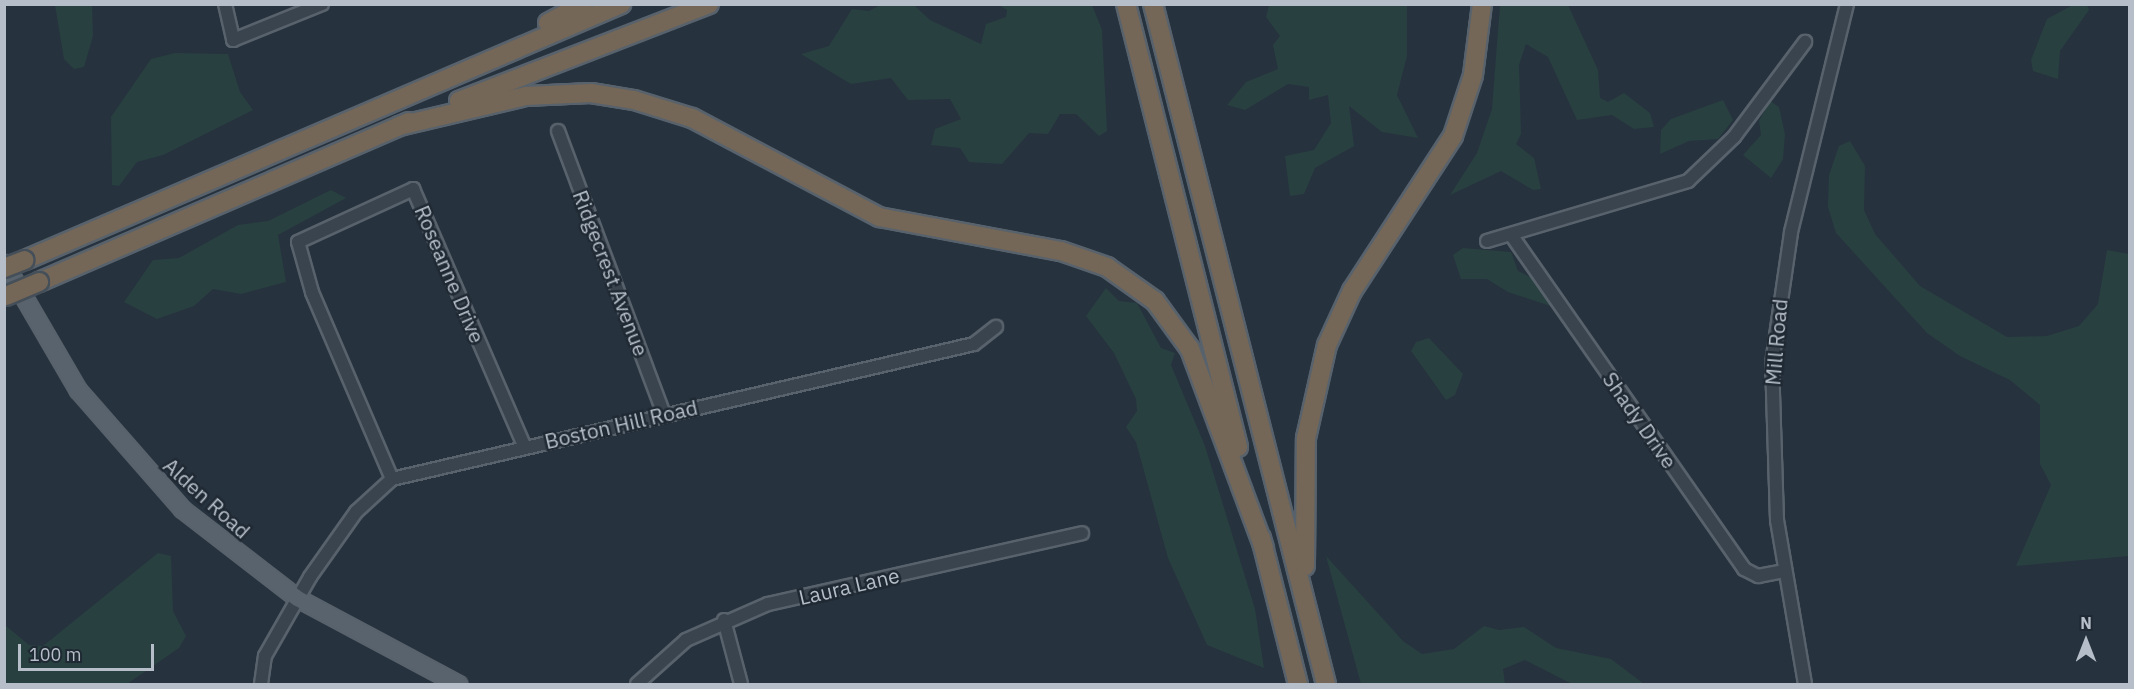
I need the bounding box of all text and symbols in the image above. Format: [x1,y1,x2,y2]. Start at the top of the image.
street label: Ridgecrest Avenue [568,187,654,359]
street label: Roseanne Drive [410,201,490,347]
street label: Mill Road [1760,298,1792,386]
street label: Shady Drive [1598,367,1682,473]
street label: Boston Hill Road [542,394,700,454]
street label: Alden Road [158,452,256,544]
street label: Laura Lane [796,562,902,610]
north arrow [2056,611,2116,671]
text: N [2080,613,2092,633]
scale bar [21,632,158,670]
text: 100 m [29,643,81,666]

